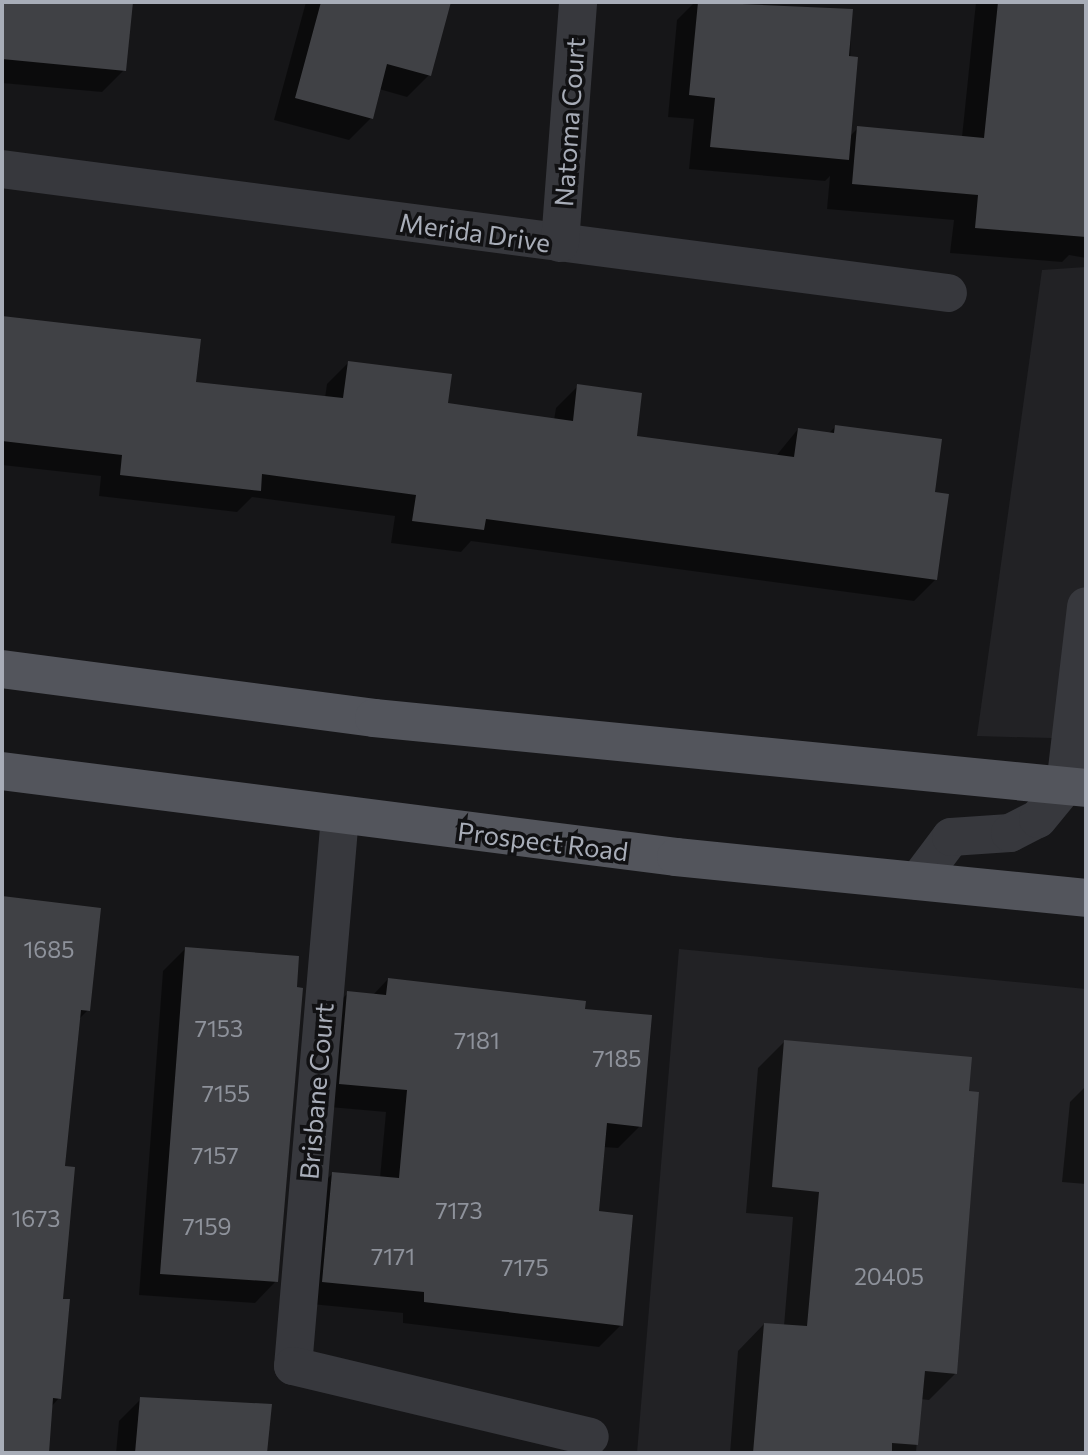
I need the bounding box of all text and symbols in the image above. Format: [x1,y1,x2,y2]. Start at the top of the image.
street label: Natoma Court [548,36,590,208]
street label: Merida Drive [398,206,552,258]
street label: Prospect Road [456,815,630,867]
house number: 1685 [24,935,74,963]
street label: Brisbane Court [293,1001,339,1181]
house number: 7153 [195,1014,243,1042]
house number: 7181 [454,1026,500,1054]
house number: 7185 [592,1044,642,1072]
house number: 7155 [202,1079,250,1107]
house number: 7157 [191,1141,239,1169]
house number: 7173 [435,1196,483,1224]
house number: 1673 [12,1204,60,1232]
house number: 7159 [182,1212,232,1240]
house number: 7171 [371,1242,415,1270]
house number: 7175 [501,1253,549,1281]
house number: 20405 [854,1262,924,1290]

